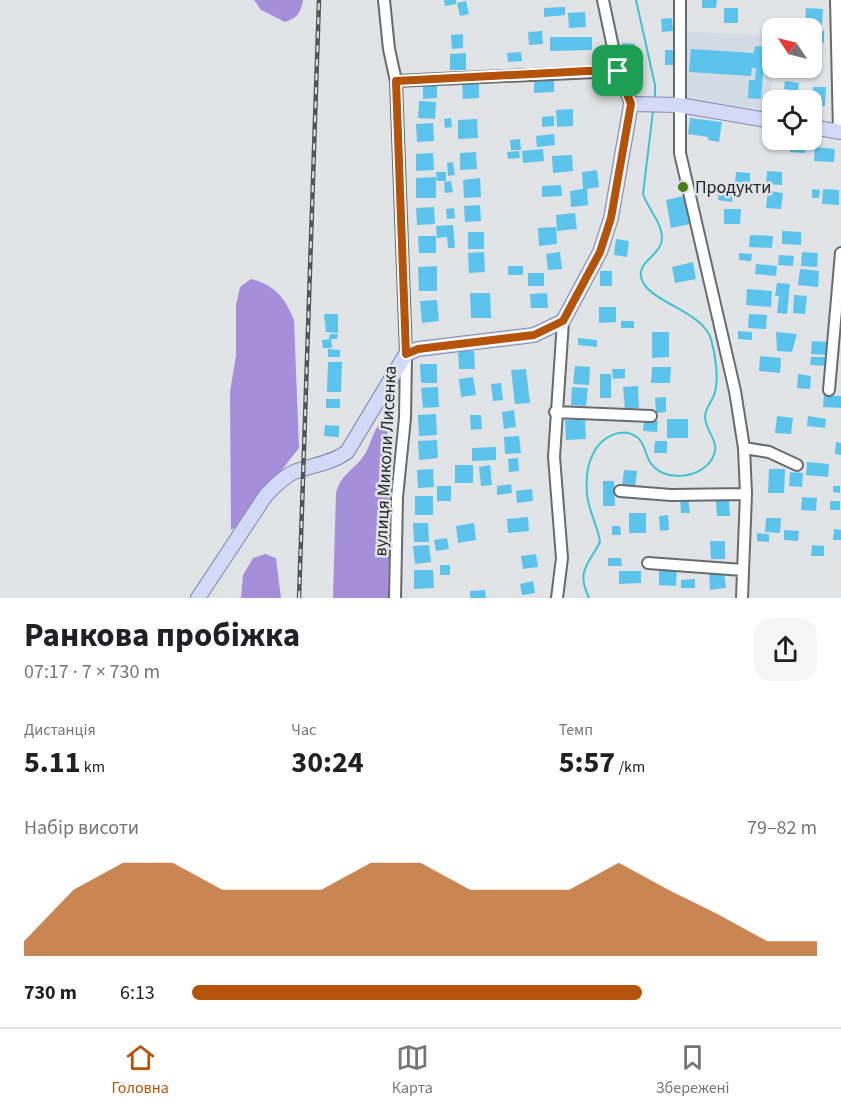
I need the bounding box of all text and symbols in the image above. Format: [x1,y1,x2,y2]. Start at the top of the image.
north arrow [762,18,822,78]
map controls [762,18,822,150]
pin [592,45,643,96]
icon: arrive [601,54,634,87]
button: locate [762,90,822,150]
place label: Продукти [695,175,771,200]
marker: Продукти [676,180,690,194]
street label: вулиця Миколи Лисенка [368,365,403,557]
text: Ранкова пробіжка [24,612,300,659]
button: share [754,618,817,681]
text: 07:17 · 7 × 730 m [24,658,160,686]
text: Дистанція [24,719,96,741]
text: Час [291,719,316,741]
text: Темп [559,719,593,741]
text: 5.11 [24,741,81,784]
text: 30:24 [291,741,364,784]
text: 5:57 [559,741,615,784]
text: km [81,756,105,778]
text: /km [615,756,645,778]
text: Набір висоти [24,814,139,842]
text: 79–82 m [747,814,817,842]
text: 730 m [24,979,77,1007]
text: 6:13 [120,979,155,1007]
tab: Головна [111,1041,169,1099]
tab: Карта [392,1041,433,1099]
tab: Збережені [656,1041,730,1099]

